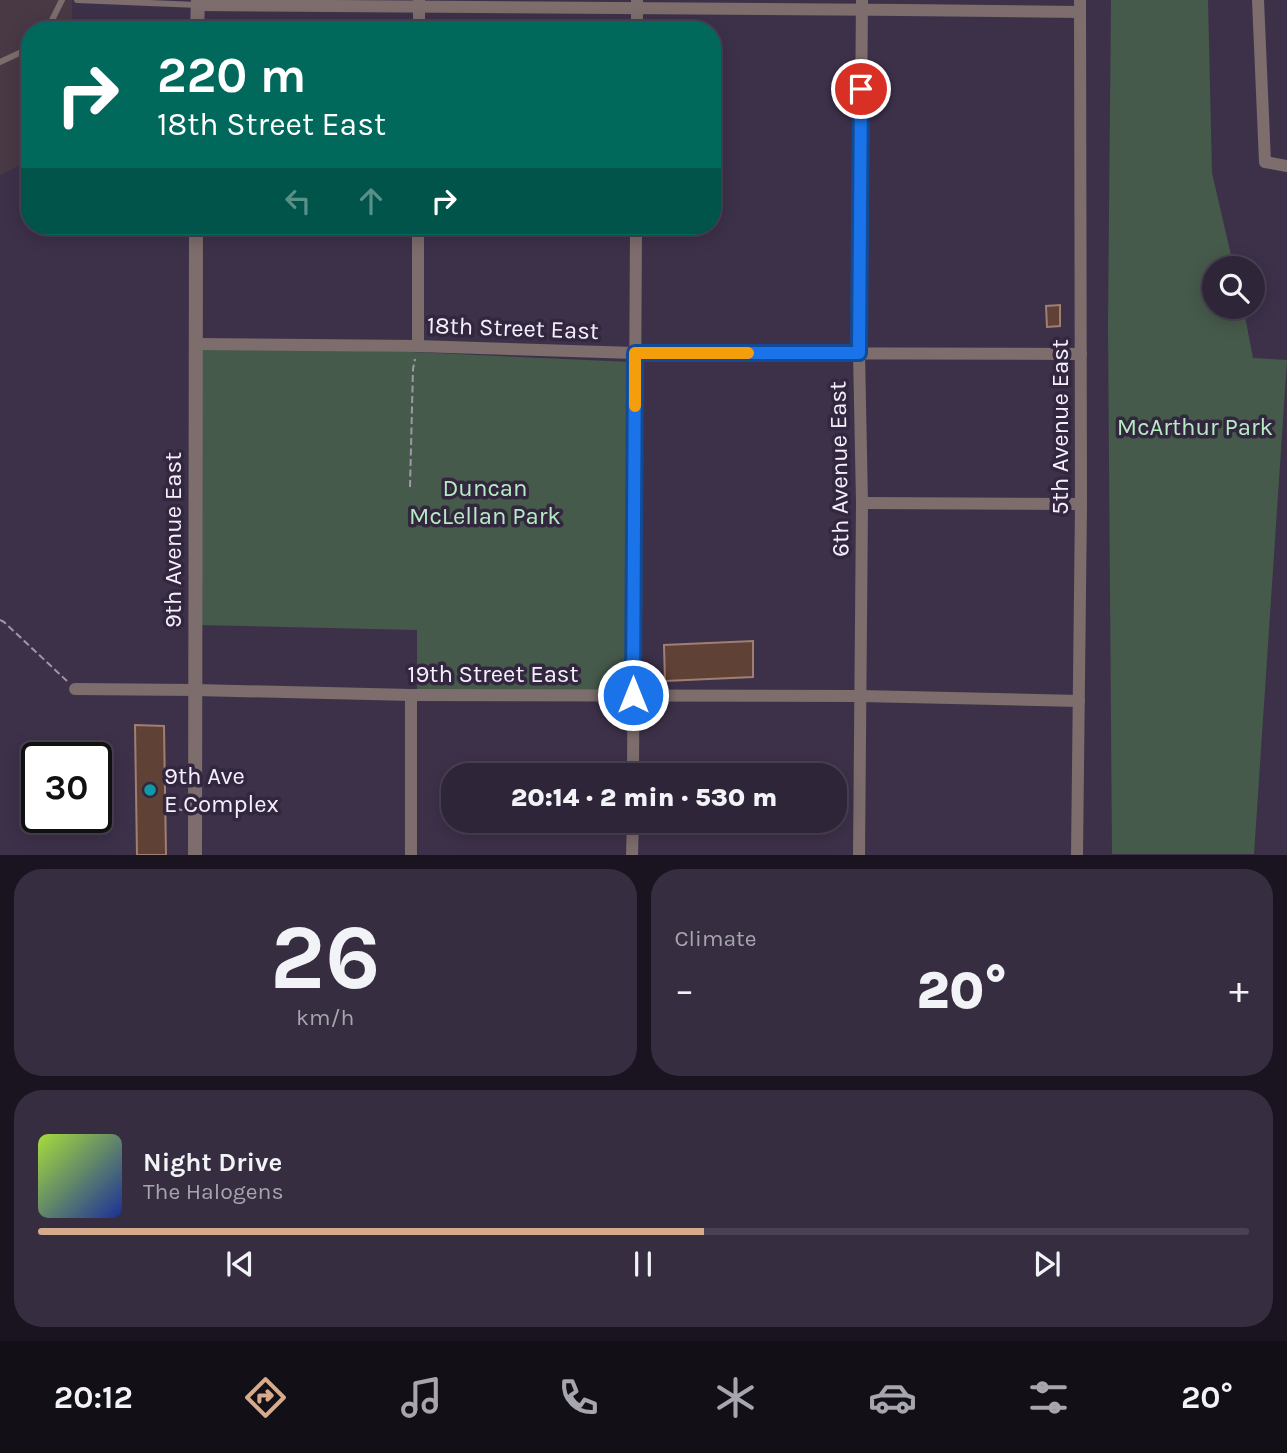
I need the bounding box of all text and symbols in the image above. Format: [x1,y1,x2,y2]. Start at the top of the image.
text: 220 m [157,47,306,104]
icon: right [42,49,133,140]
pin [831,59,891,119]
icon: arrive [842,70,880,108]
text: 18th Street East [157,106,386,143]
icon: left [279,182,317,220]
icon: ahead [352,182,390,220]
icon: right [425,182,463,220]
map controls [1202,256,1265,319]
button: search [1202,256,1265,319]
street label: 18th Street East [427,311,599,345]
street label: 5th Avenue East [1046,339,1074,515]
street label: 6th Avenue East [823,381,855,557]
park label: McArthur Park [1117,413,1273,441]
street label: 9th Avenue East [159,452,187,628]
park label: Duncan McLellan Park [409,474,561,530]
position arrow [596,658,670,732]
street label: 19th Street East [408,660,578,688]
speed limit sign: 30 [21,742,112,833]
place label: 9th Ave E Complex [164,762,279,818]
marker: 9th Ave E Complex [142,782,158,798]
text: 20:14 · 2 min · 530 m [511,782,777,813]
text: 26 [270,905,380,1011]
text: Climate [675,925,757,952]
text: 20° [916,960,1007,1021]
text: − [675,968,694,1013]
text: + [1229,968,1249,1013]
text: km/h [296,1004,354,1031]
text: Night Drive [143,1147,282,1178]
text: The Halogens [143,1178,283,1205]
icon: previous [221,1245,259,1283]
icon: pause [624,1245,662,1283]
icon: next [1028,1245,1066,1283]
icon: directions [241,1373,290,1422]
icon: music [397,1373,446,1422]
icon: phone [554,1373,603,1422]
icon: climate [711,1373,760,1422]
icon: car [868,1373,917,1422]
icon: filters [1024,1373,1073,1422]
text: 20:12 [54,1379,133,1416]
text: 20° [1181,1379,1233,1416]

